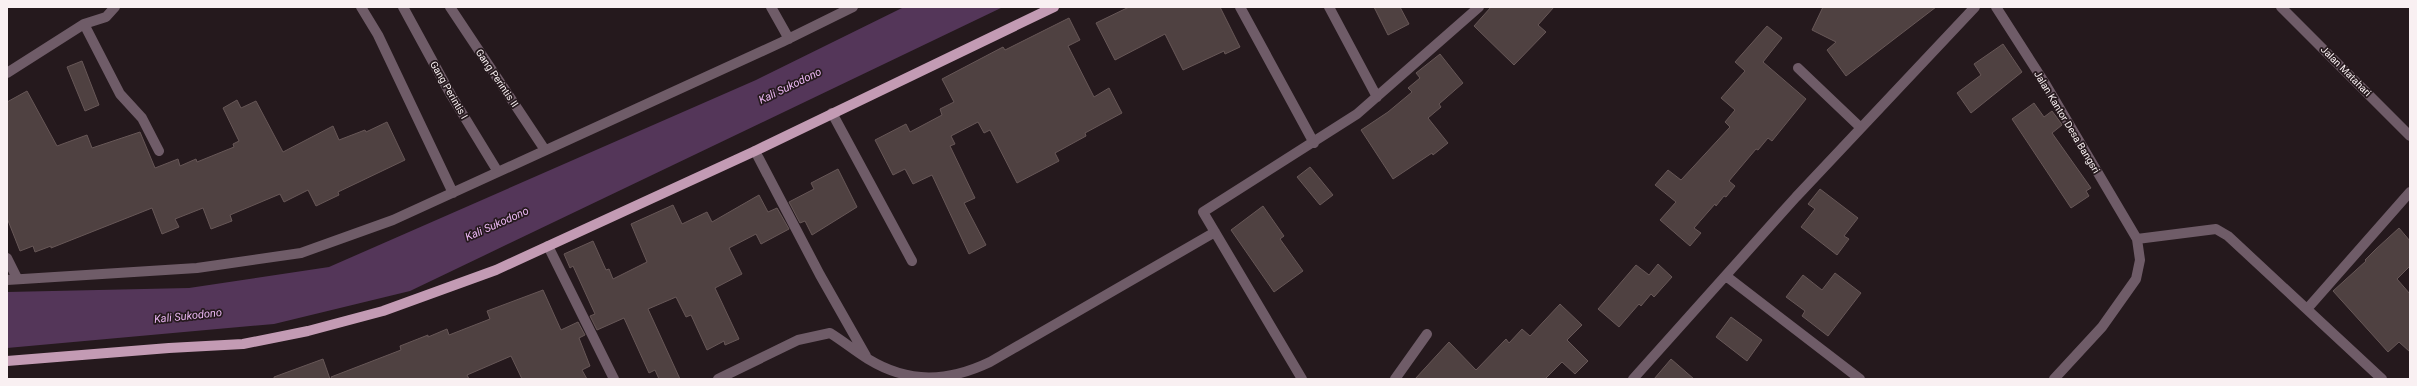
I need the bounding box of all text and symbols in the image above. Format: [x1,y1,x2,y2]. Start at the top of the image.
street label: Jalan Matahari [2319,44,2373,98]
street label: Gang Perintis II [474,47,520,109]
street label: Gang Perintis I [428,59,470,121]
water label: Kali Sukodono [757,65,823,107]
street label: Jalan Kantor Desa Bangsri [2032,69,2102,175]
water label: Kali Sukodono [463,204,531,244]
water label: Kali Sukodono [153,306,223,326]

